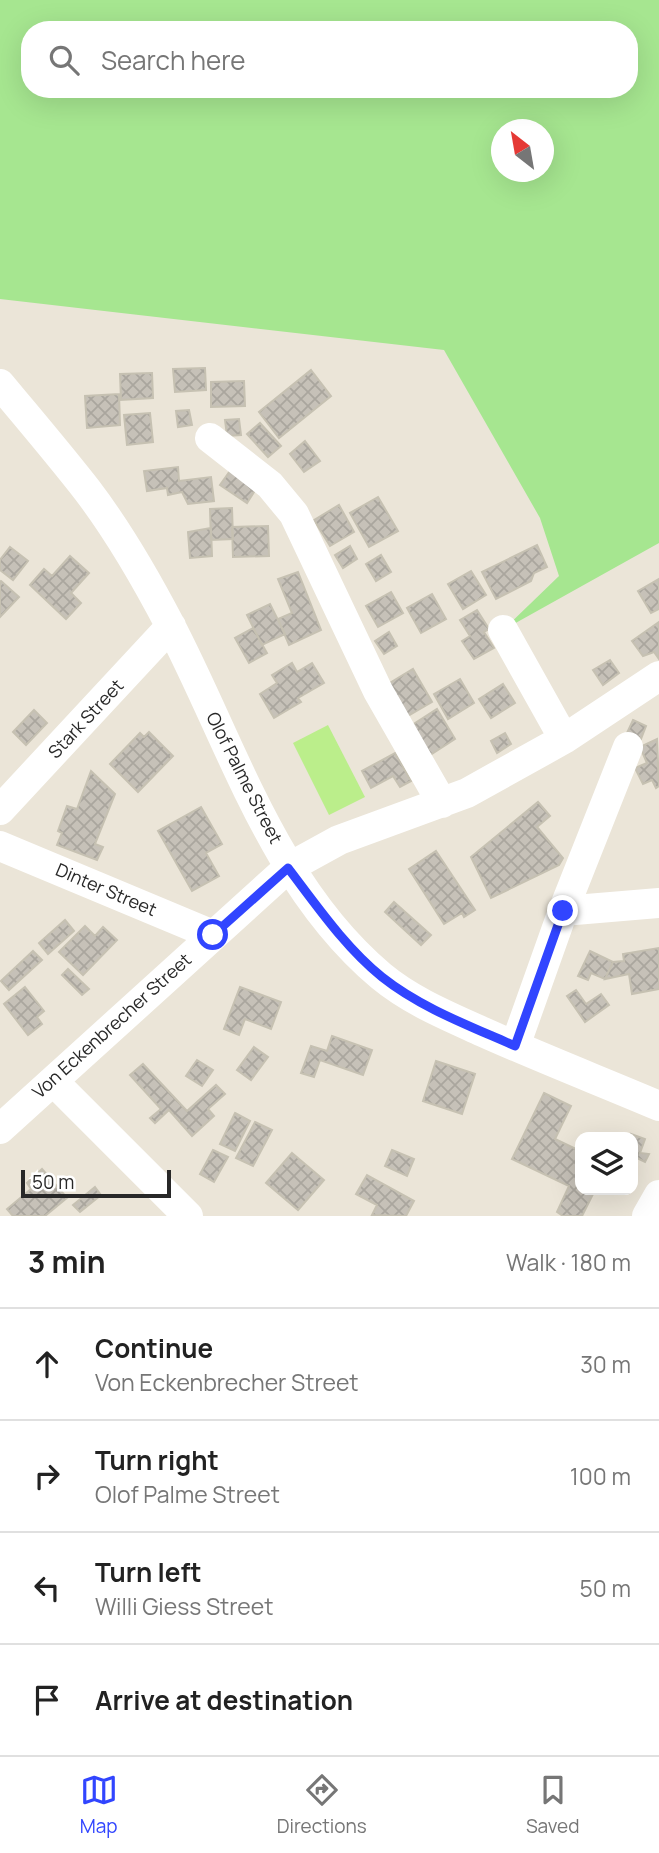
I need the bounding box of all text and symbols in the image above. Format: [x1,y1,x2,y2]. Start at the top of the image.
search box [21,21,638,98]
icon: search [45,41,83,79]
text: Search here [101,42,246,78]
north arrow [491,119,554,182]
street label: Stark Street [42,673,128,763]
street label: Olof Palme Street [201,708,288,847]
street label: Dinter Street [52,857,160,921]
route end [547,895,578,926]
route start [197,919,228,950]
street label: Von Eckenbrecher Street [27,947,196,1103]
map controls [575,1132,638,1195]
button: layers [575,1132,638,1195]
scale bar [21,1167,172,1199]
text: 50 m [32,1169,74,1195]
text: 3 min [28,1241,106,1282]
text: Walk · 180 m [506,1246,631,1278]
text: Continue [95,1330,213,1366]
icon: ahead [28,1345,66,1383]
text: 30 m [580,1348,631,1380]
text: Von Eckenbrecher Street [95,1366,359,1398]
text: Turn right [95,1442,219,1478]
icon: right [28,1457,66,1495]
text: 100 m [570,1460,631,1492]
text: Olof Palme Street [95,1478,280,1510]
text: Turn left [95,1554,202,1590]
icon: left [28,1569,66,1607]
text: 50 m [580,1572,631,1604]
text: Willi Giess Street [95,1590,273,1622]
icon: arrive [28,1681,66,1719]
text: Arrive at destination [95,1682,353,1718]
tab: Map [80,1771,118,1839]
tab: Directions [277,1771,367,1839]
tab: Saved [526,1771,579,1839]

